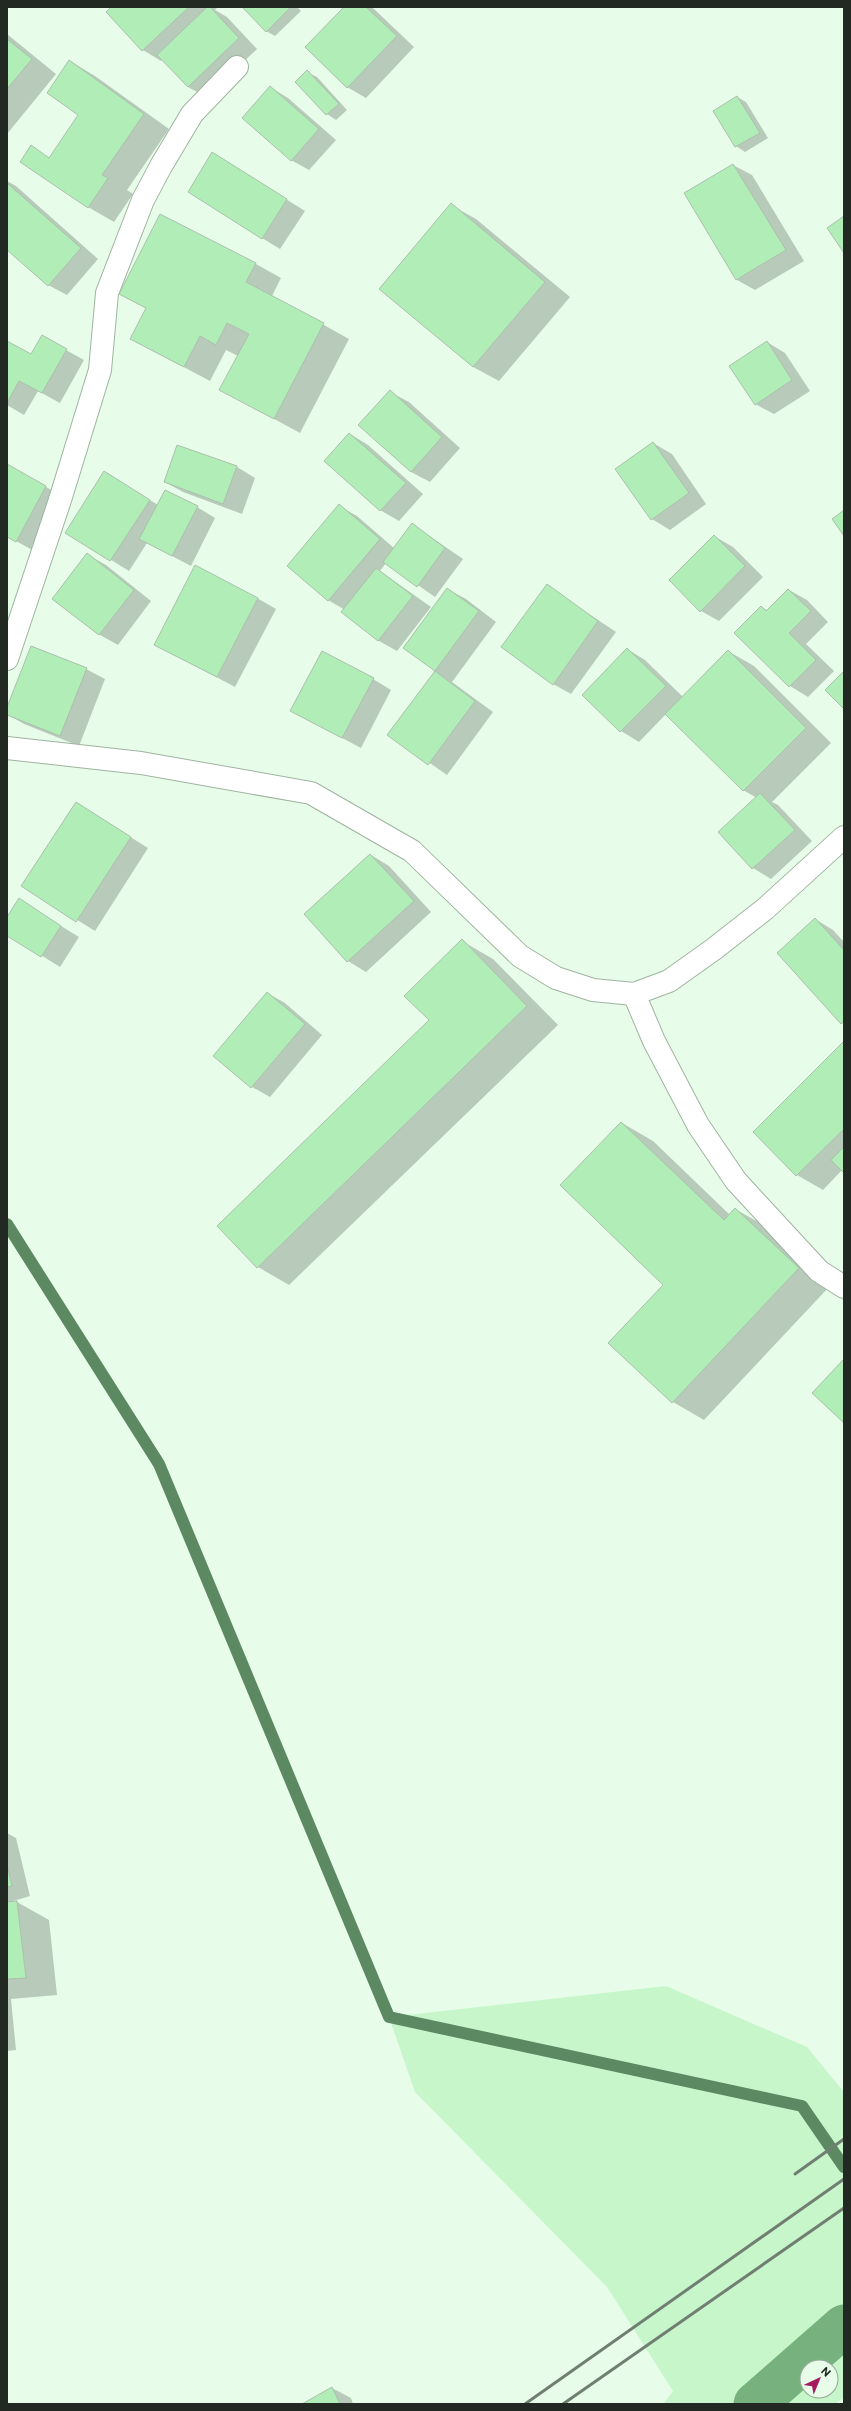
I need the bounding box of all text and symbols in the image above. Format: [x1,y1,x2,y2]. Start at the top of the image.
north arrow [799,2359,839,2399]
text: N [819,2364,834,2379]

